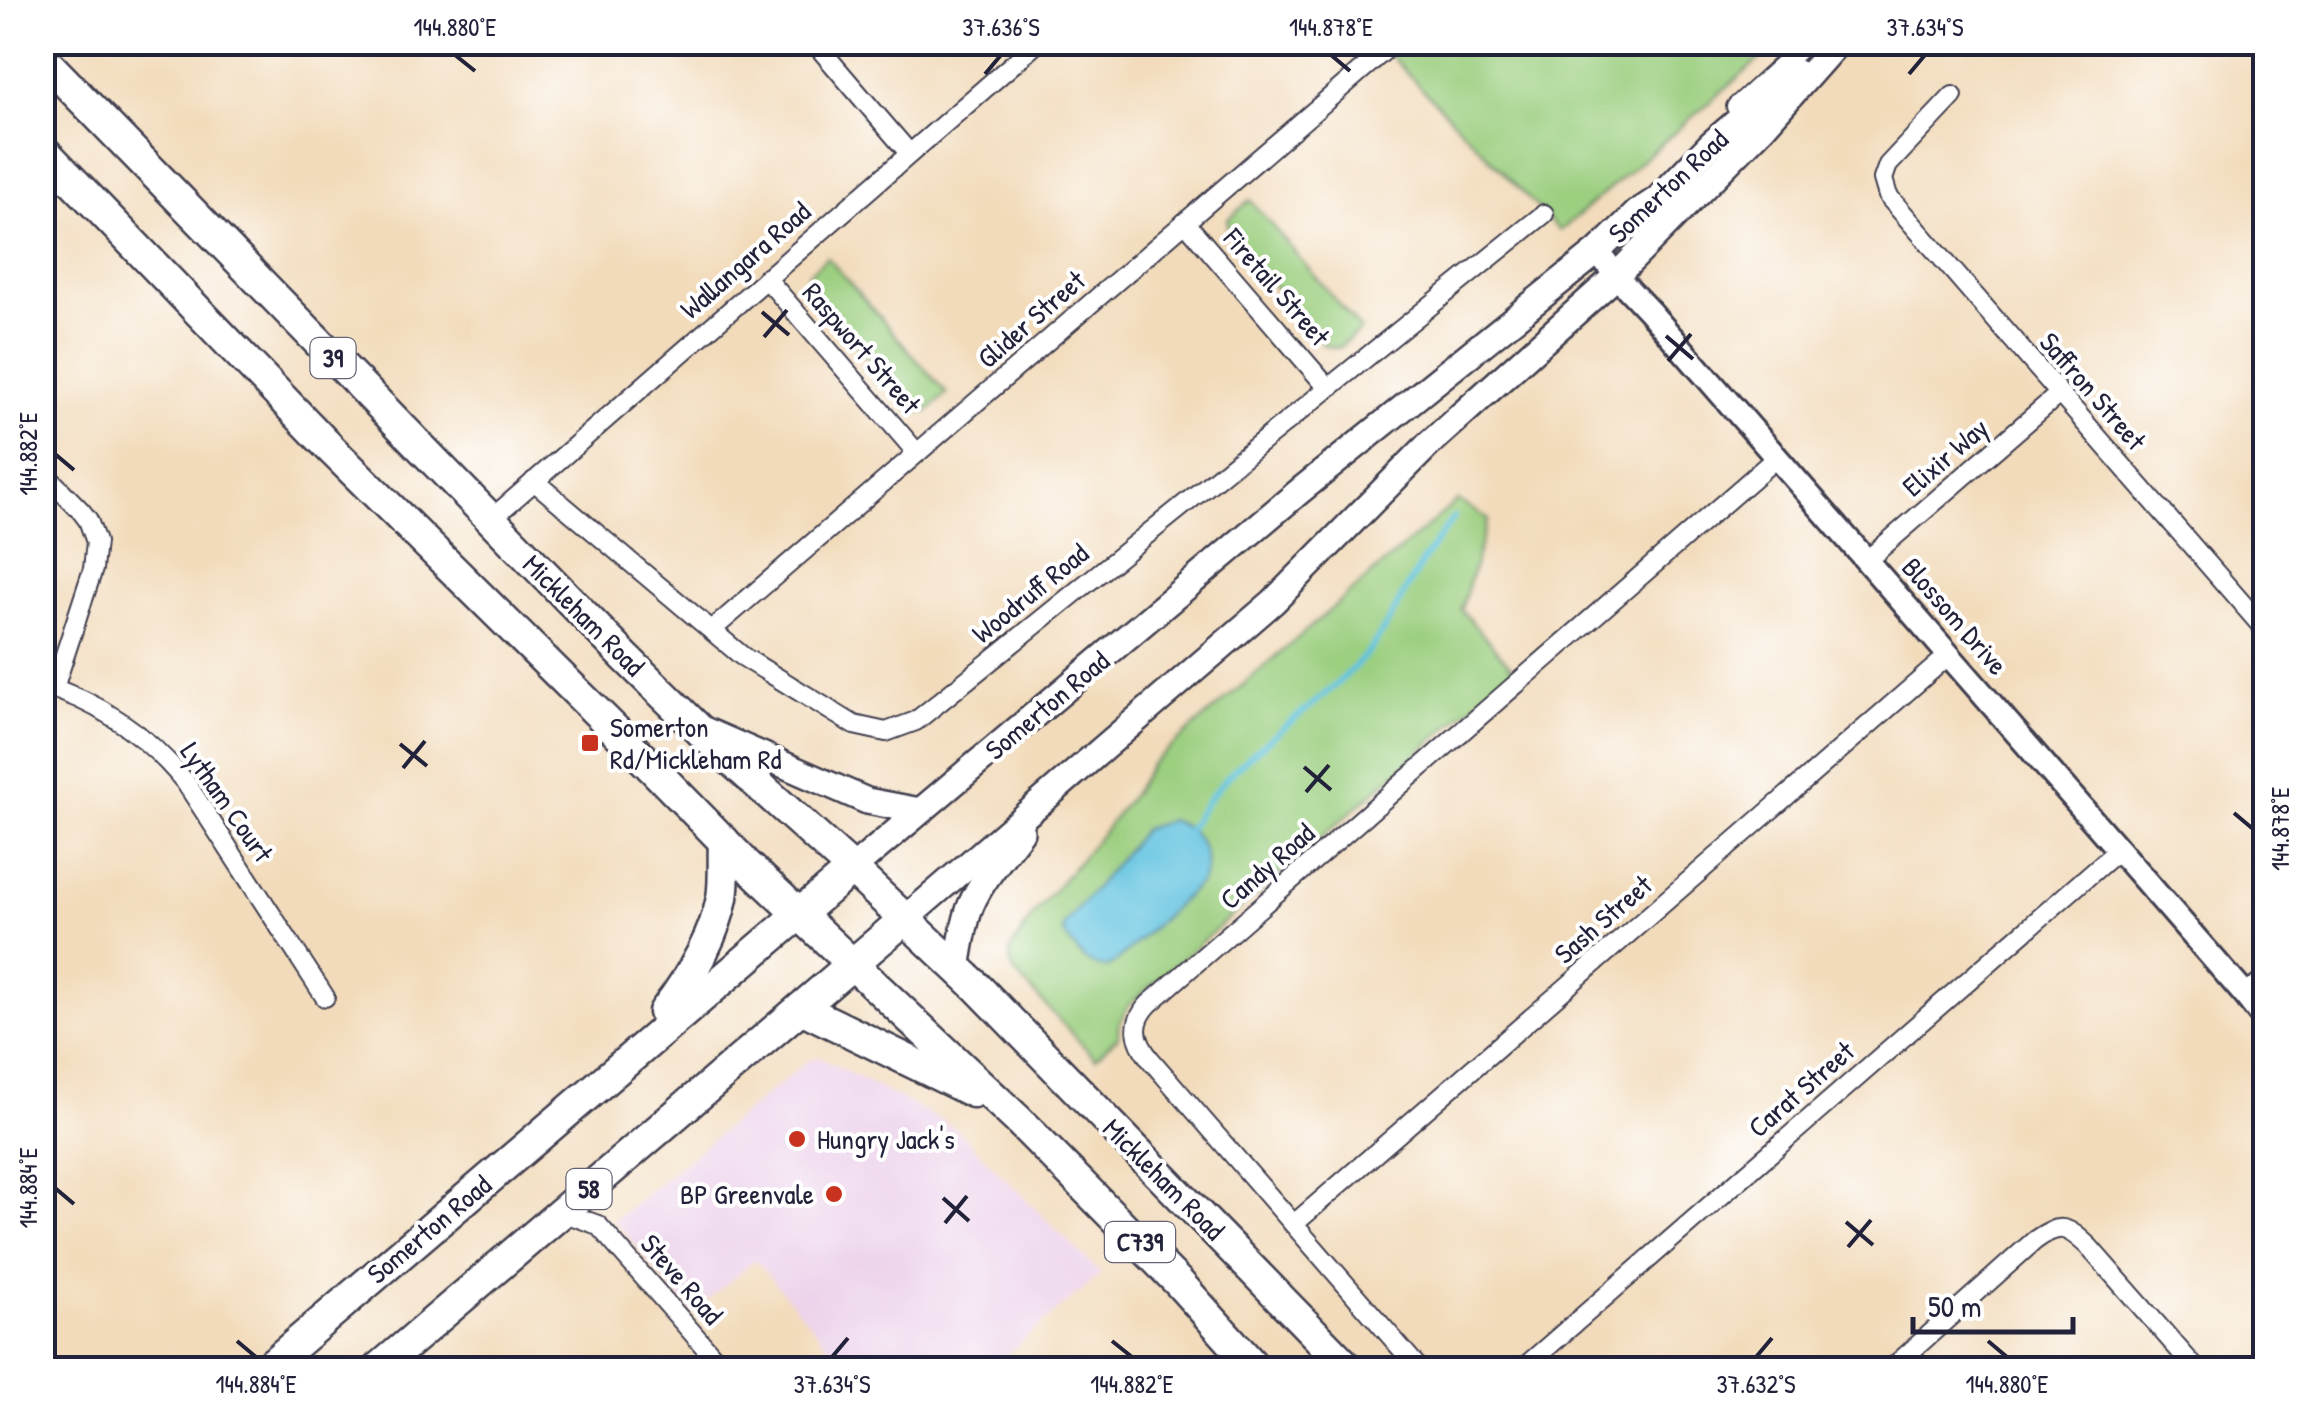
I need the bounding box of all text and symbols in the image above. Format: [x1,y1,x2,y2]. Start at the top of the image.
text: 144.880°E [414,10,496,44]
text: 37.636°S [962,10,1040,44]
text: 144.878°E [1289,10,1373,44]
text: 37.634°S [1887,10,1963,44]
street label: Somerton Road [1600,121,1736,251]
street label: Wallangara Road [672,193,818,327]
street label: Firetail Street [1215,219,1339,354]
street label: Glider Street [969,261,1093,377]
street label: Raspwort Street [794,274,930,422]
street label: Saffron Street [2031,324,2155,458]
road number: 39 [310,338,356,378]
street label: Elixir Way [1894,409,1996,505]
text: 144.882°E [11,412,45,496]
street label: Woodruff Road [964,534,1096,652]
street label: Mickleham Road [515,546,653,684]
street label: Blossom Drive [1893,549,2017,683]
street label: Somerton Road [977,642,1117,768]
place label: Somerton Rd/Mickleham Rd [610,708,781,778]
marker: Somerton Rd/Mickleham Rd [579,732,601,754]
street label: Lytham Court [172,734,282,870]
text: 144.878°E [2263,787,2297,871]
street label: Candy Road [1211,814,1323,918]
street label: Sash Street [1546,866,1660,972]
street label: Carat Street [1740,1032,1863,1146]
street label: Mickleham Road [1095,1110,1233,1248]
place label: Hungry Jack's [817,1120,955,1158]
marker: Hungry Jack's [786,1128,808,1150]
text: 144.884°E [11,1147,45,1229]
street label: Somerton Road [359,1166,499,1292]
road number: 58 [566,1169,612,1209]
place label: BP Greenvale [680,1175,814,1213]
marker: BP Greenvale [823,1183,845,1205]
road number: C739 [1105,1222,1175,1262]
street label: Steve Road [632,1226,732,1332]
scale bar [1913,1272,2073,1334]
text: 50 m [1928,1286,1981,1326]
text: 144.884°E [215,1367,297,1401]
text: 37.634°S [794,1367,870,1401]
text: 144.882°E [1090,1367,1174,1401]
text: 37.632°S [1716,1367,1796,1401]
text: 144.880°E [1966,1367,2048,1401]

